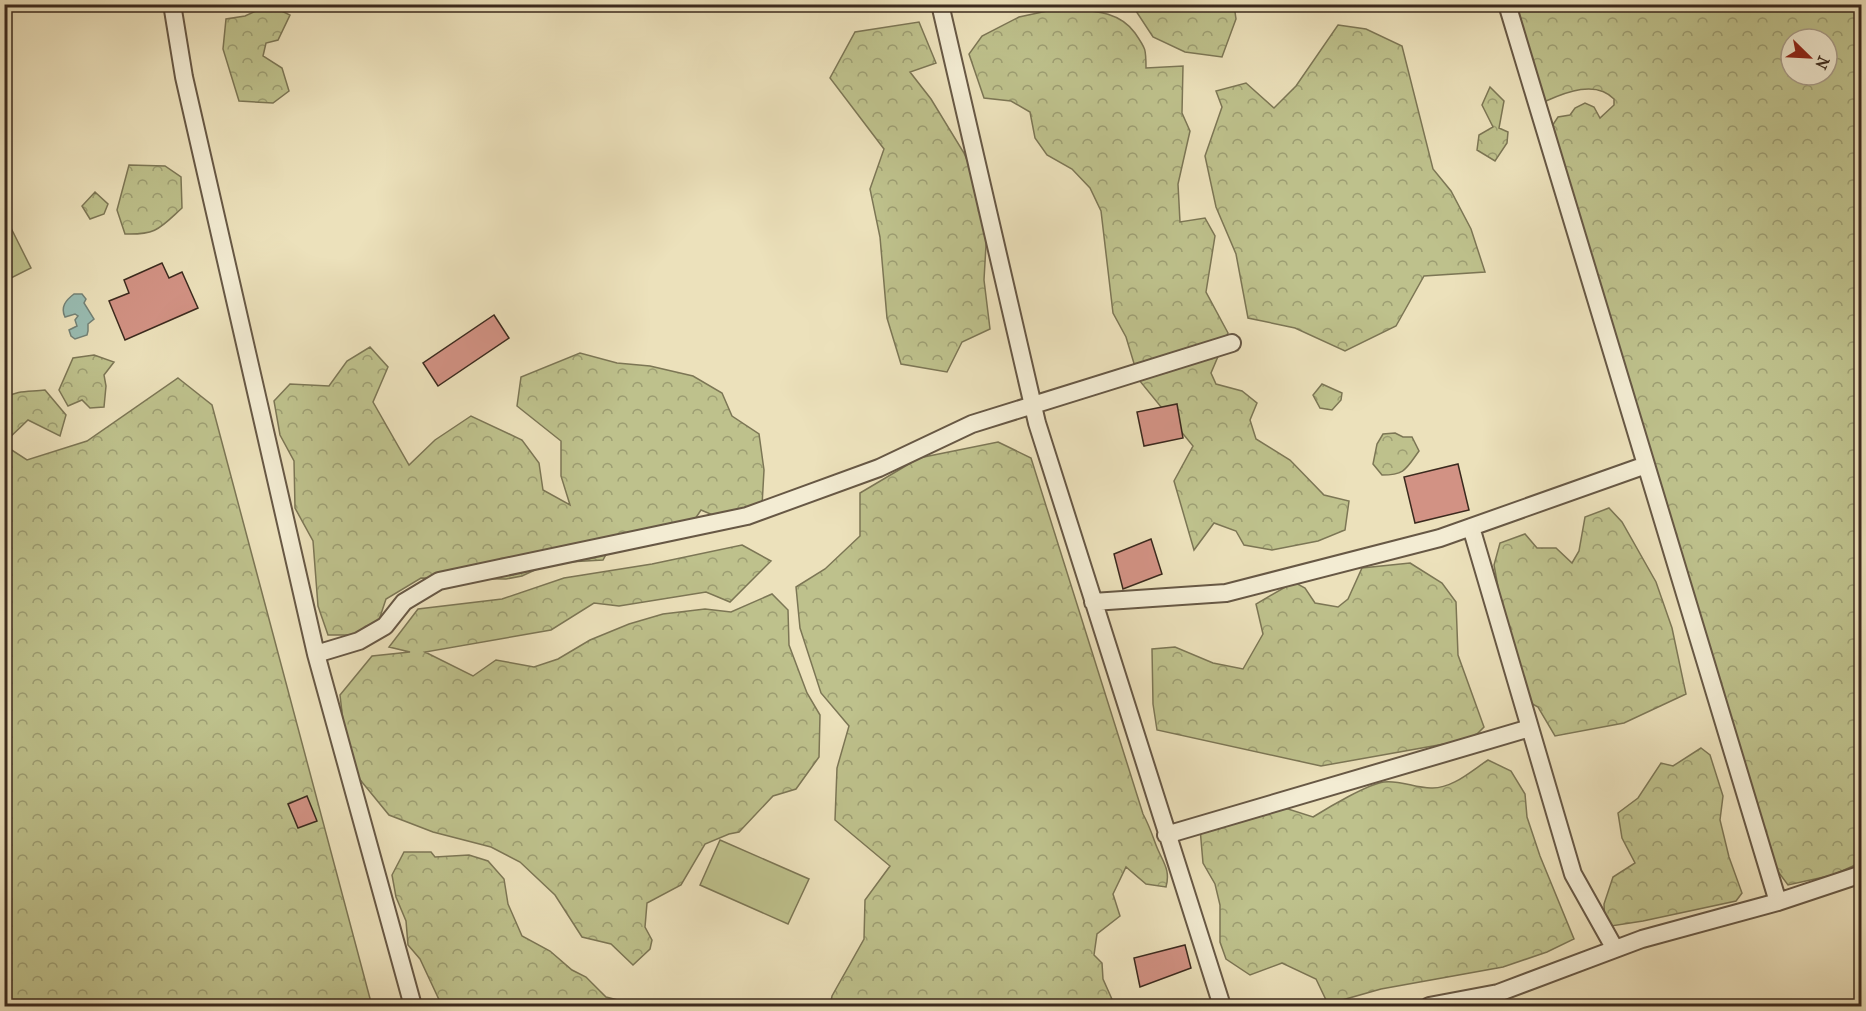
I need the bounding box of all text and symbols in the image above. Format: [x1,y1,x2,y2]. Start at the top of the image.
north arrow [1779,27,1839,87]
text: N [1811,53,1833,73]

